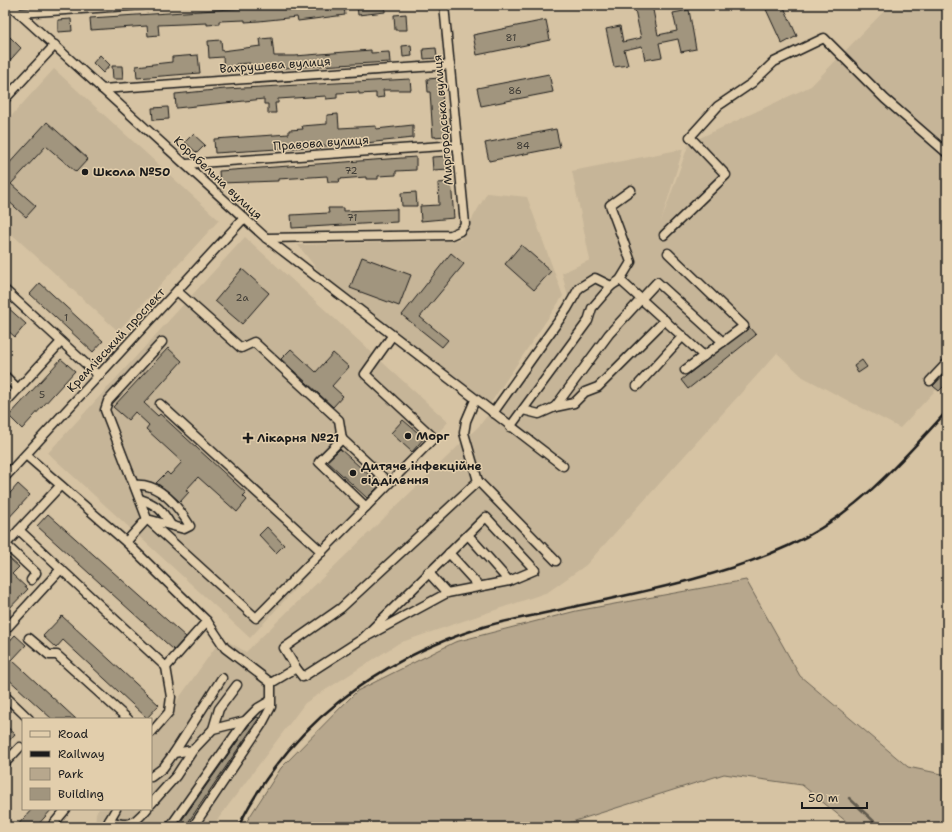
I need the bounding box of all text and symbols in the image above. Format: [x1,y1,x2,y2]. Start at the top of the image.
house number: 81 [506,31,516,44]
street label: Вахрушева вулиця [219,53,331,77]
street label: Миргородська вулиця [429,54,457,186]
house number: 86 [508,84,522,97]
street label: Правова вулиця [273,132,369,154]
street label: Корабельна вулиця [170,133,266,223]
house number: 84 [516,139,530,152]
place label: Школа №50 [93,164,170,180]
house number: 72 [344,164,358,177]
marker: Школа №50 [80,167,90,177]
house number: 71 [347,211,357,224]
street label: Кремлівський проспект [63,284,169,396]
house number: 2а [235,291,249,304]
house number: 1 [64,311,68,324]
house number: 5 [39,388,45,401]
place label: Морг [416,428,450,444]
place label: Лікарня №21 [257,430,339,446]
marker: Морг [403,431,413,441]
marker: Лікарня №21 [242,432,254,444]
place label: Дитяче інфекційне відділення [361,458,482,488]
marker: Дитяче інфекційне відділення [348,468,358,478]
legend [22,718,152,810]
text: Road [58,726,89,742]
text: Railway [58,746,105,762]
text: Park [58,766,84,782]
scale bar [802,784,867,810]
text: Building [58,786,104,802]
text: 50 m [808,790,838,806]

